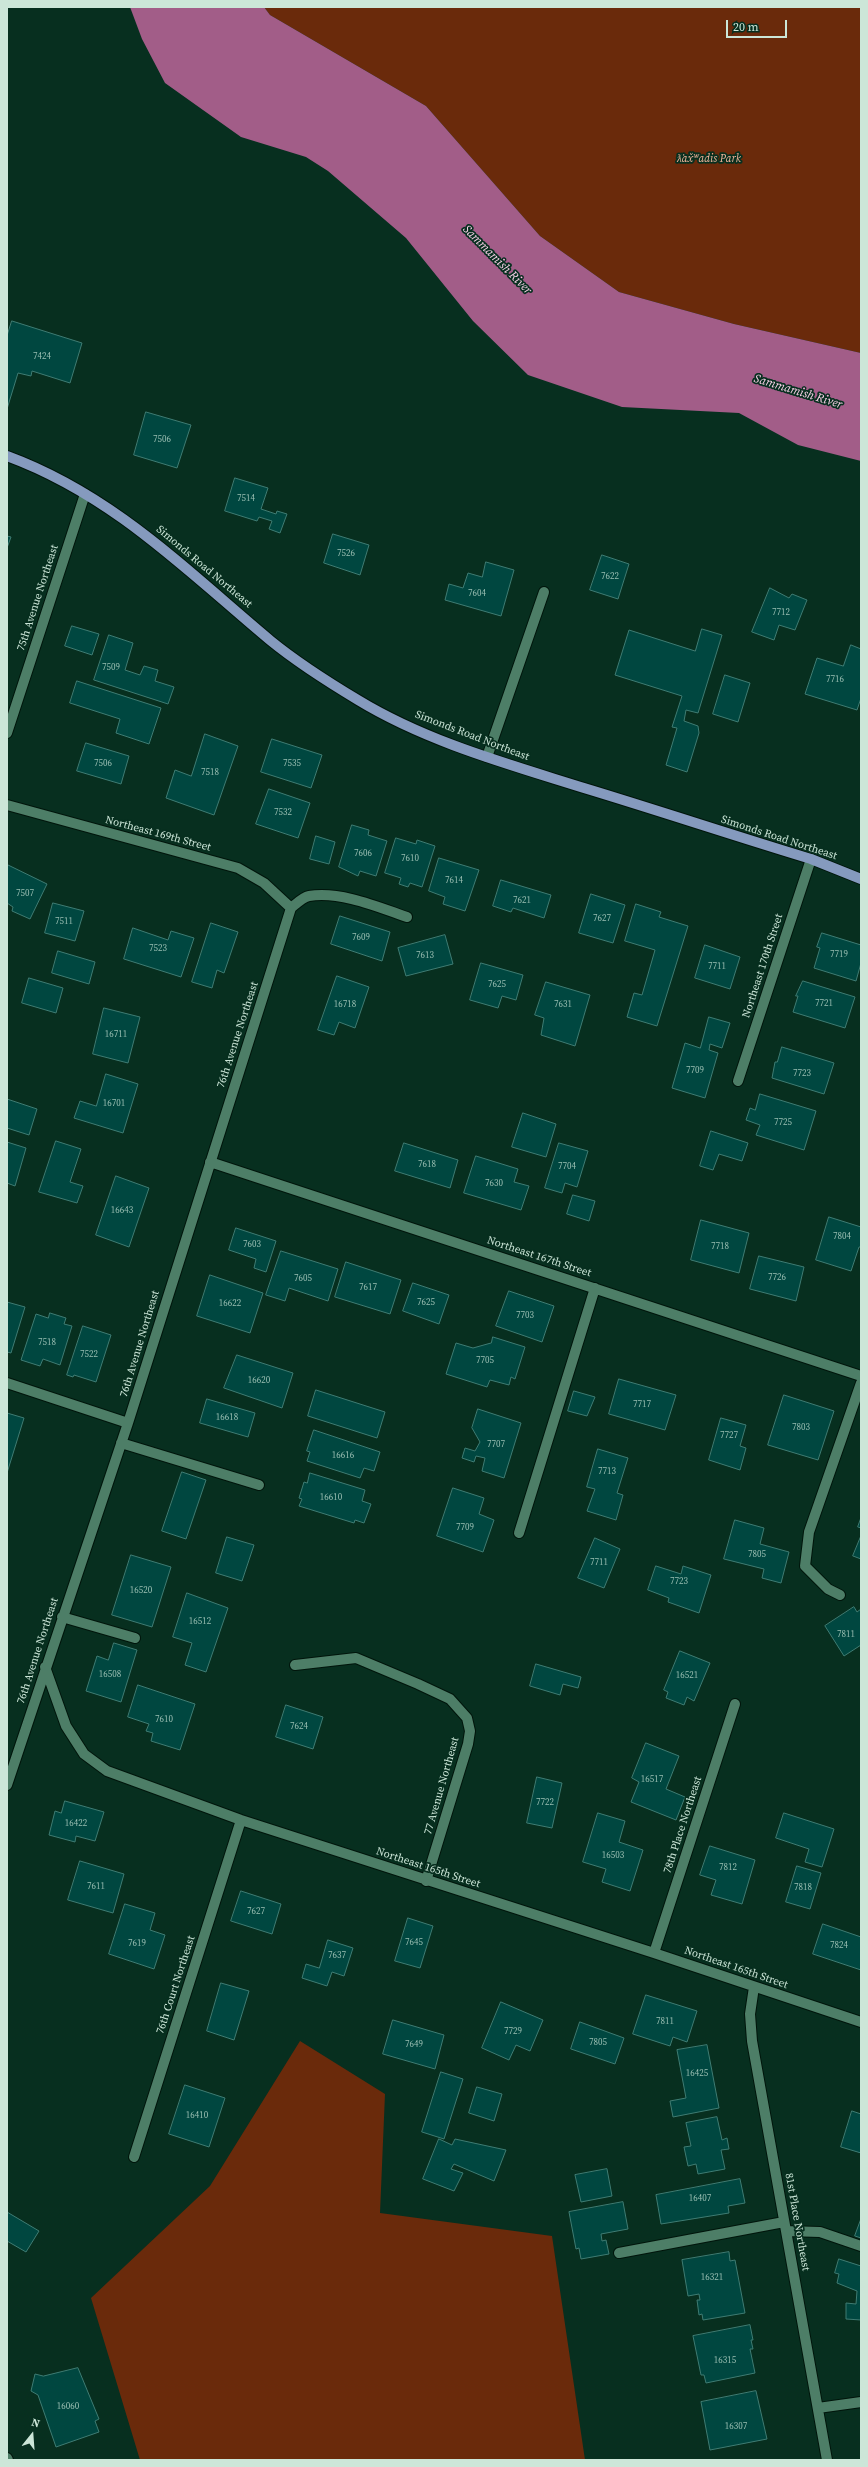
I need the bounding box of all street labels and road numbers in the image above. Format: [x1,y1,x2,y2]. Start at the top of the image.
street label: Simonds Road Northeast [153,523,255,611]
street label: 75th Avenue Northeast [15,543,61,653]
street label: Simonds Road Northeast [413,708,531,764]
street label: Simonds Road Northeast [719,813,839,863]
street label: Northeast 169th Street [104,814,212,854]
street label: Northeast 170th Street [740,912,786,1020]
street label: 76th Avenue Northeast [215,980,261,1090]
street label: Northeast 167th Street [485,1234,593,1280]
street label: 76th Avenue Northeast [117,1289,163,1399]
street label: 76th Avenue Northeast [15,1596,61,1706]
street label: 77 Avenue Northeast [422,1736,462,1836]
street label: 78th Place Northeast [661,1775,705,1875]
street label: Northeast 165th Street [374,1845,482,1891]
street label: 76th Court Northeast [154,1934,198,2036]
street label: Northeast 165th Street [682,1944,790,1992]
street label: 81st Place Northeast [782,2172,812,2272]

